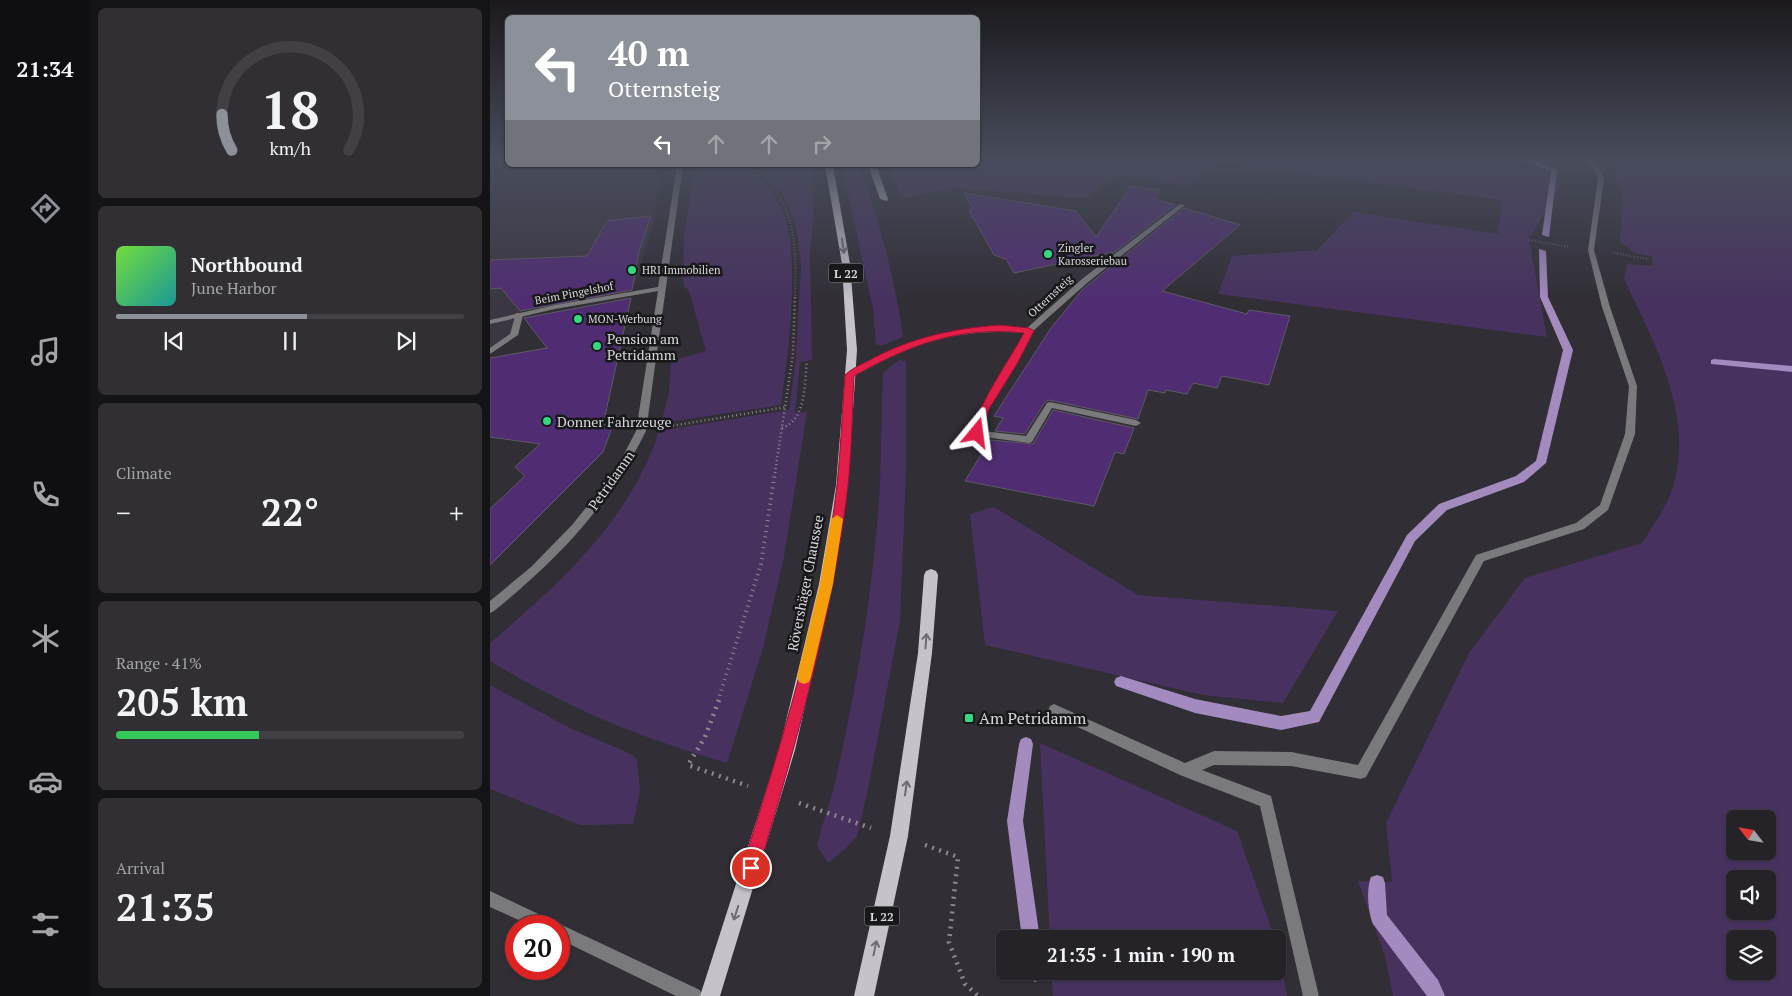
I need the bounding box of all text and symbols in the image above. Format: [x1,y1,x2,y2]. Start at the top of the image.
text: 40 m [608,30,689,76]
icon: left [525,35,590,100]
text: 21:34 [16,54,74,83]
text: Otternsteig [608,74,720,103]
text: 18 [261,75,319,144]
icon: left [649,130,677,158]
icon: ahead [702,130,730,158]
icon: ahead [755,130,783,158]
icon: right [808,130,836,158]
text: km/h [269,136,311,160]
icon: directions [28,191,63,226]
one-way arrow [838,238,848,254]
place label: Zingler Karosseriebau [1058,241,1128,268]
marker: Zingler Karosseriebau [1042,248,1054,260]
text: Northbound [191,252,303,277]
place label: HRI Immobilien [642,263,721,277]
marker: HRI Immobilien [626,264,638,276]
road number: L 22 [828,264,864,282]
street label: Otternsteig [1025,272,1075,320]
text: June Harbor [191,277,277,299]
street label: Beim Pingelshof [533,278,616,307]
place label: MON-Werbung [588,312,662,326]
marker: MON-Werbung [572,313,584,325]
icon: previous [160,327,188,355]
icon: pause [276,327,304,355]
icon: next [392,327,420,355]
place label: Pension am Petridamm [607,329,679,364]
icon: music [28,334,63,369]
marker: Pension am Petridamm [591,340,603,352]
position arrow [950,406,1002,458]
place label: Donner Fahrzeuge [557,412,672,431]
marker: Donner Fahrzeuge [541,415,553,427]
street label: Petridamm [583,446,639,514]
text: Climate [116,462,172,484]
icon: phone [28,477,63,512]
text: 22° [261,487,319,537]
text: − [116,494,131,531]
text: + [449,494,464,531]
street label: Rövershäger Chaussee [782,513,828,653]
icon: climate [28,621,63,656]
one-way arrow [921,633,931,649]
text: Range · 41% [116,652,202,674]
text: 205 km [116,677,248,727]
place label: Am Petridamm [979,707,1086,729]
marker: Am Petridamm [963,712,975,724]
icon: car [28,764,63,799]
one-way arrow [901,780,911,796]
north arrow [1726,810,1776,860]
map controls [1726,810,1776,980]
pin [730,847,772,889]
icon: arrive [737,854,765,882]
text: Arrival [116,857,165,879]
button: sound [1726,870,1776,920]
text: 21:35 [116,882,215,932]
one-way arrow [731,905,740,920]
road number: L 22 [864,906,900,926]
icon: filters [28,907,63,942]
speed limit sign: 20 [505,915,570,980]
button: layers [1726,930,1776,980]
one-way arrow [871,941,880,957]
text: 21:35 · 1 min · 190 m [1047,942,1235,967]

